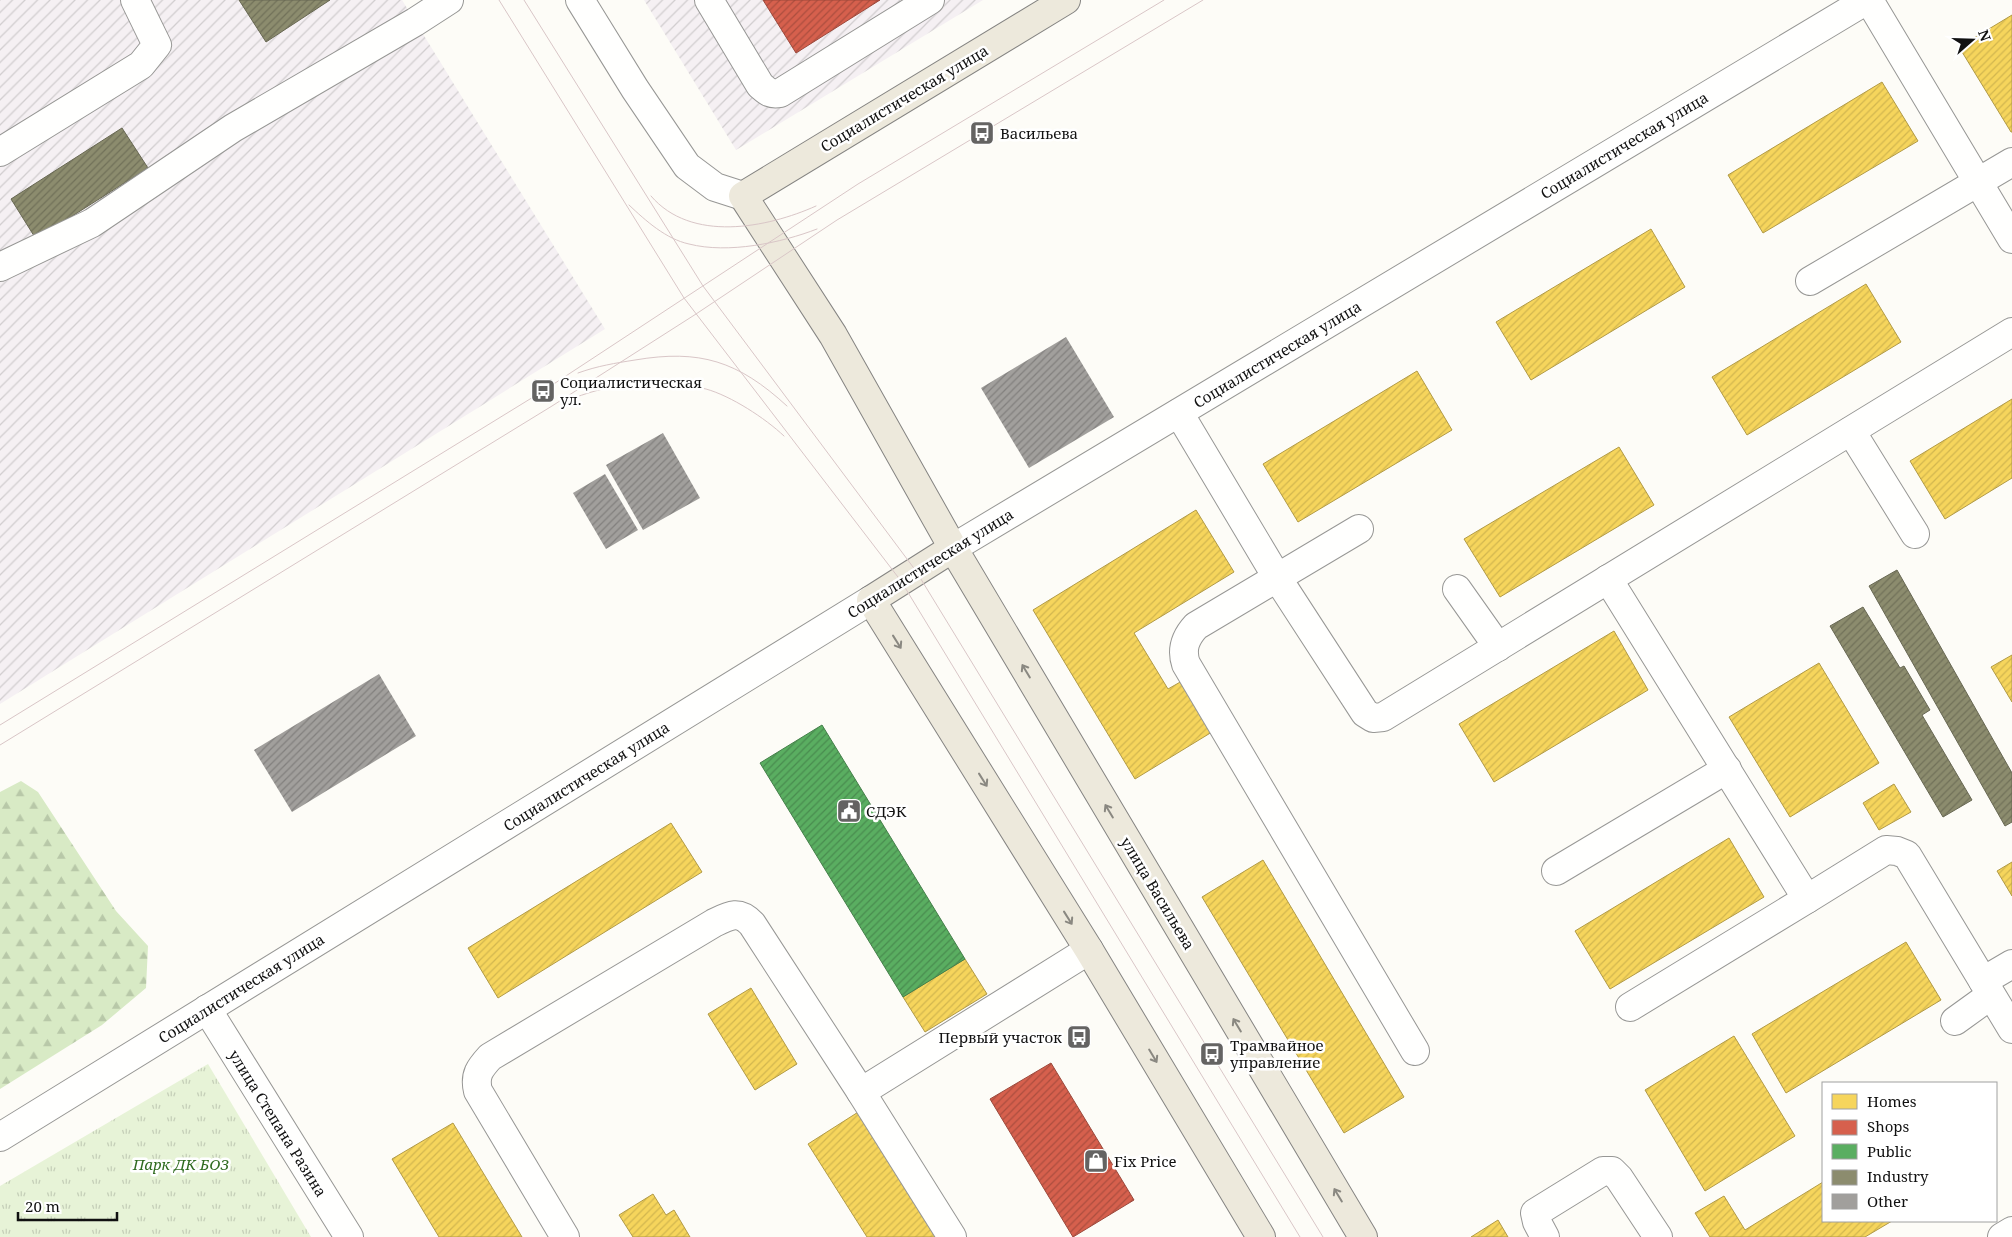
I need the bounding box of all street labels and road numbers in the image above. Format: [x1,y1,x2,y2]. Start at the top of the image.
street label: Социалистическая улица [816,40,992,156]
street label: Социалистическая улица [1536,87,1712,203]
street label: Социалистическая улица [1189,296,1365,412]
street label: Социалистическая улица [843,504,1017,622]
street label: Социалистическая улица [499,717,673,835]
street label: улица Васильева [1116,833,1200,953]
street label: Социалистическая улица [154,929,328,1047]
street label: улица Степана Разина [225,1046,331,1200]

